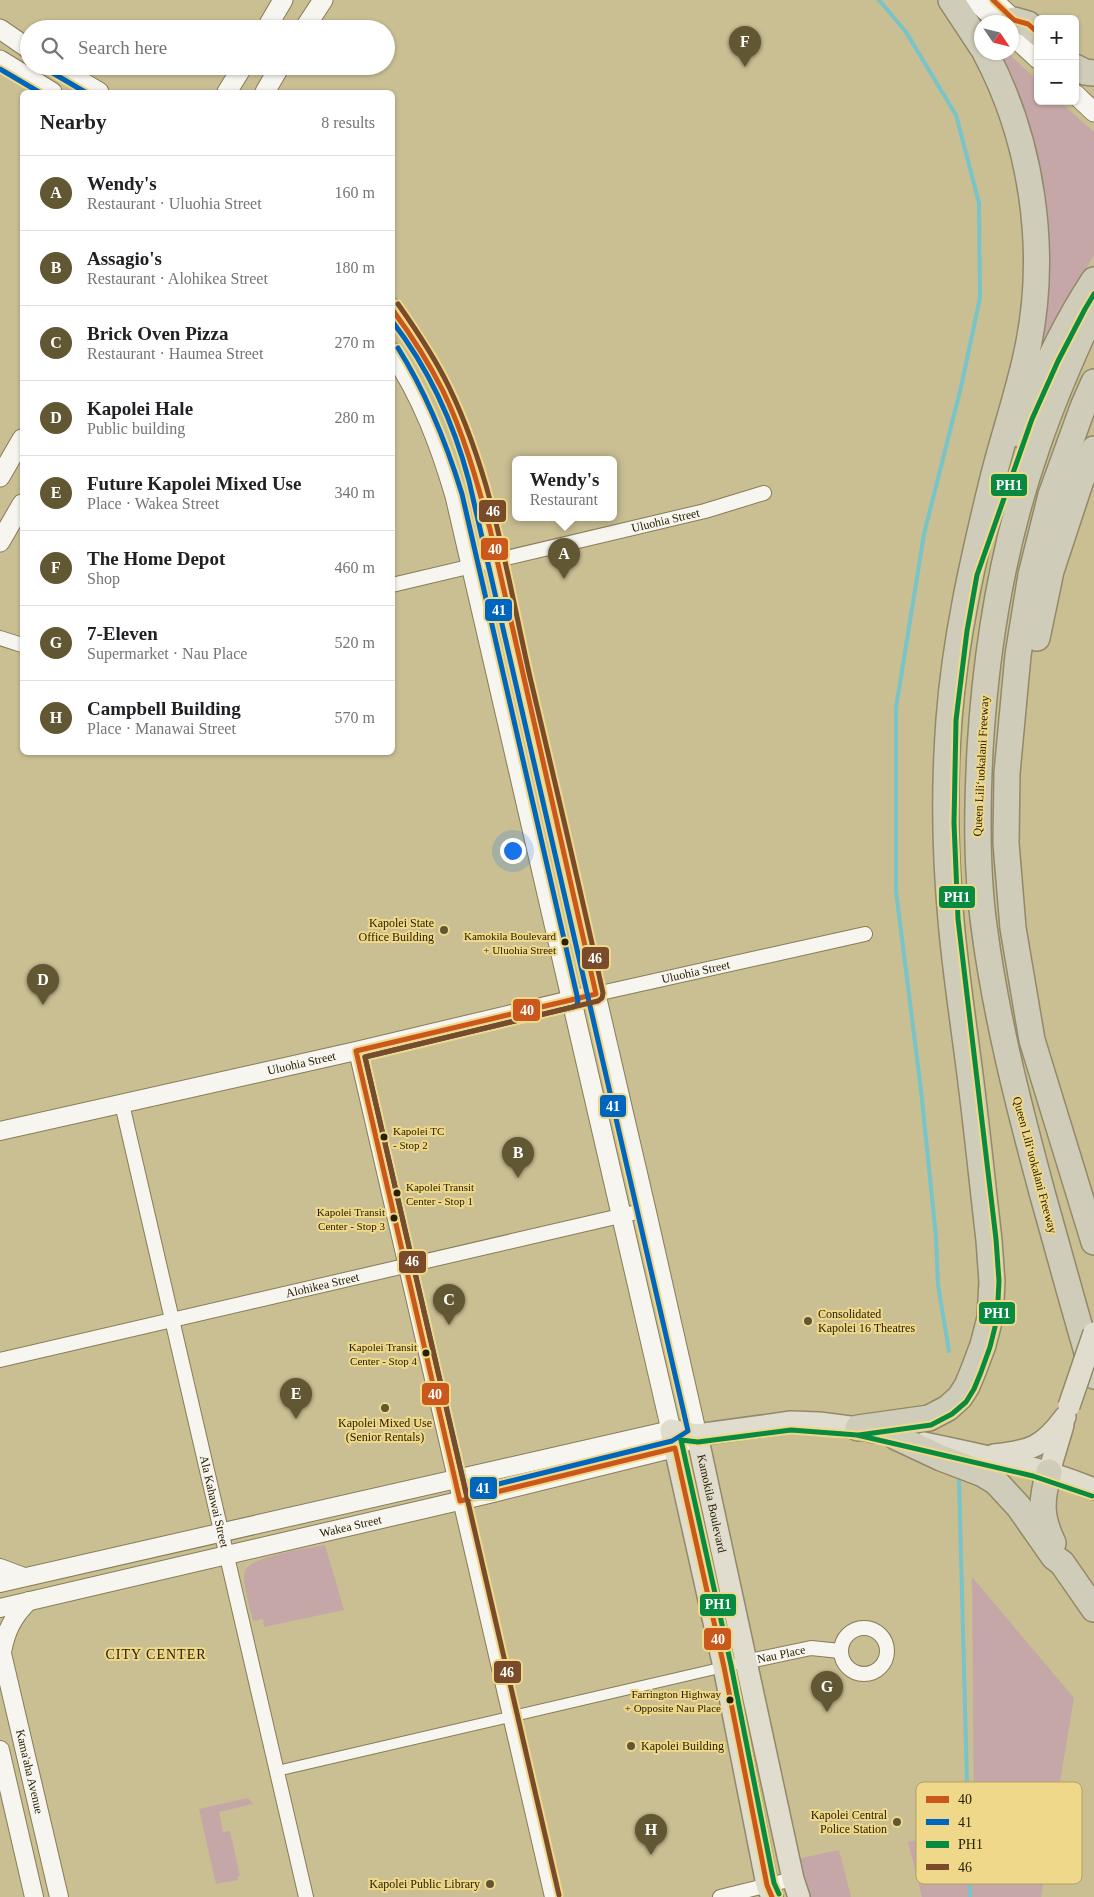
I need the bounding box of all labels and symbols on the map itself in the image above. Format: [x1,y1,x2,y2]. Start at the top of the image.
north arrow [974,15,1019,60]
pin: F [729,26,761,67]
line badge: PH1 [990,473,1028,497]
text: PH1 [996,478,1022,493]
line badge: 46 [478,499,507,523]
text: 46 [486,504,500,519]
street label: Uluohia Street [630,505,702,535]
line badge: 40 [480,537,509,561]
pin: A [548,538,580,579]
text: 40 [488,542,502,557]
line badge: 41 [484,598,513,622]
text: 41 [492,603,506,618]
street label: Queen Liliʻuokalani Freeway [970,695,992,837]
your location [500,838,526,864]
line badge: PH1 [938,885,976,909]
text: PH1 [944,890,970,905]
place label: Kapolei State Office Building [359,916,434,944]
marker: Kapolei State Office Building [438,924,450,936]
place label: Kamokila Boulevard + Uluohia Street [464,930,556,956]
marker: Kamokila Boulevard + Uluohia Street [560,937,570,947]
line badge: 46 [581,946,610,970]
text: 46 [588,951,602,966]
street label: Uluohia Street [660,957,732,986]
pin: D [27,964,59,1005]
line badge: 40 [512,998,541,1022]
text: 40 [520,1003,534,1018]
street label: Uluohia Street [266,1049,338,1078]
line badge: 41 [599,1094,627,1118]
street label: Queen Liliʻuokalani Freeway [1010,1095,1060,1235]
text: 41 [606,1099,620,1114]
place label: Kapolei TC - Stop 2 [393,1125,444,1151]
marker: Kapolei TC - Stop 2 [379,1132,389,1142]
pin: B [502,1137,534,1178]
place label: Kapolei Transit Center - Stop 1 [406,1181,474,1207]
marker: Kapolei Transit Center - Stop 1 [392,1188,402,1198]
place label: Kapolei Transit Center - Stop 3 [317,1206,385,1232]
marker: Kapolei Transit Center - Stop 3 [389,1213,399,1223]
line badge: 46 [398,1250,427,1274]
text: 46 [405,1254,419,1269]
street label: Alohikea Street [284,1270,361,1300]
pin: C [433,1284,465,1325]
line badge: PH1 [978,1301,1016,1325]
text: PH1 [984,1306,1010,1321]
place label: Consolidated Kapolei 16 Theatres [818,1307,915,1335]
marker: Consolidated Kapolei 16 Theatres [802,1315,814,1327]
place label: Kapolei Transit Center - Stop 4 [349,1341,417,1367]
marker: Kapolei Transit Center - Stop 4 [421,1348,431,1358]
pin: E [280,1378,312,1419]
line badge: 40 [421,1382,450,1406]
text: 40 [428,1387,442,1402]
marker: Kapolei Mixed Use (Senior Rentals) [379,1402,391,1414]
place label: Kapolei Mixed Use (Senior Rentals) [338,1416,432,1444]
street label: Kamokila Boulevard [694,1453,729,1554]
street label: Ala Kahawai Street [197,1454,232,1549]
line badge: 41 [469,1476,498,1500]
text: 41 [476,1481,490,1496]
street label: Wakea Street [318,1512,384,1540]
line badge: PH1 [699,1593,737,1617]
text: PH1 [705,1597,731,1612]
line badge: 40 [703,1627,732,1651]
text: 40 [711,1632,725,1647]
street label: Nau Place [756,1642,807,1666]
district label: CITY CENTER [105,1647,207,1662]
line badge: 46 [493,1660,522,1684]
text: 46 [500,1665,514,1680]
pin: G [811,1671,843,1712]
place label: Farrington Highway + Opposite Nau Place [625,1688,721,1714]
marker: Farrington Highway + Opposite Nau Place [725,1695,735,1705]
street label: Kama'aha Avenue [13,1728,46,1815]
place label: Kapolei Building [641,1739,724,1753]
marker: Kapolei Building [625,1740,637,1752]
legend [916,1782,1082,1884]
text: 40 [958,1792,972,1807]
place label: Kapolei Central Police Station [811,1808,888,1836]
pin: H [635,1814,667,1855]
text: 41 [958,1815,972,1830]
marker: Kapolei Central Police Station [891,1816,903,1828]
text: PH1 [958,1837,983,1852]
text: 46 [958,1860,972,1875]
place label: Kapolei Public Library [369,1877,480,1891]
marker: Kapolei Public Library [484,1878,496,1890]

